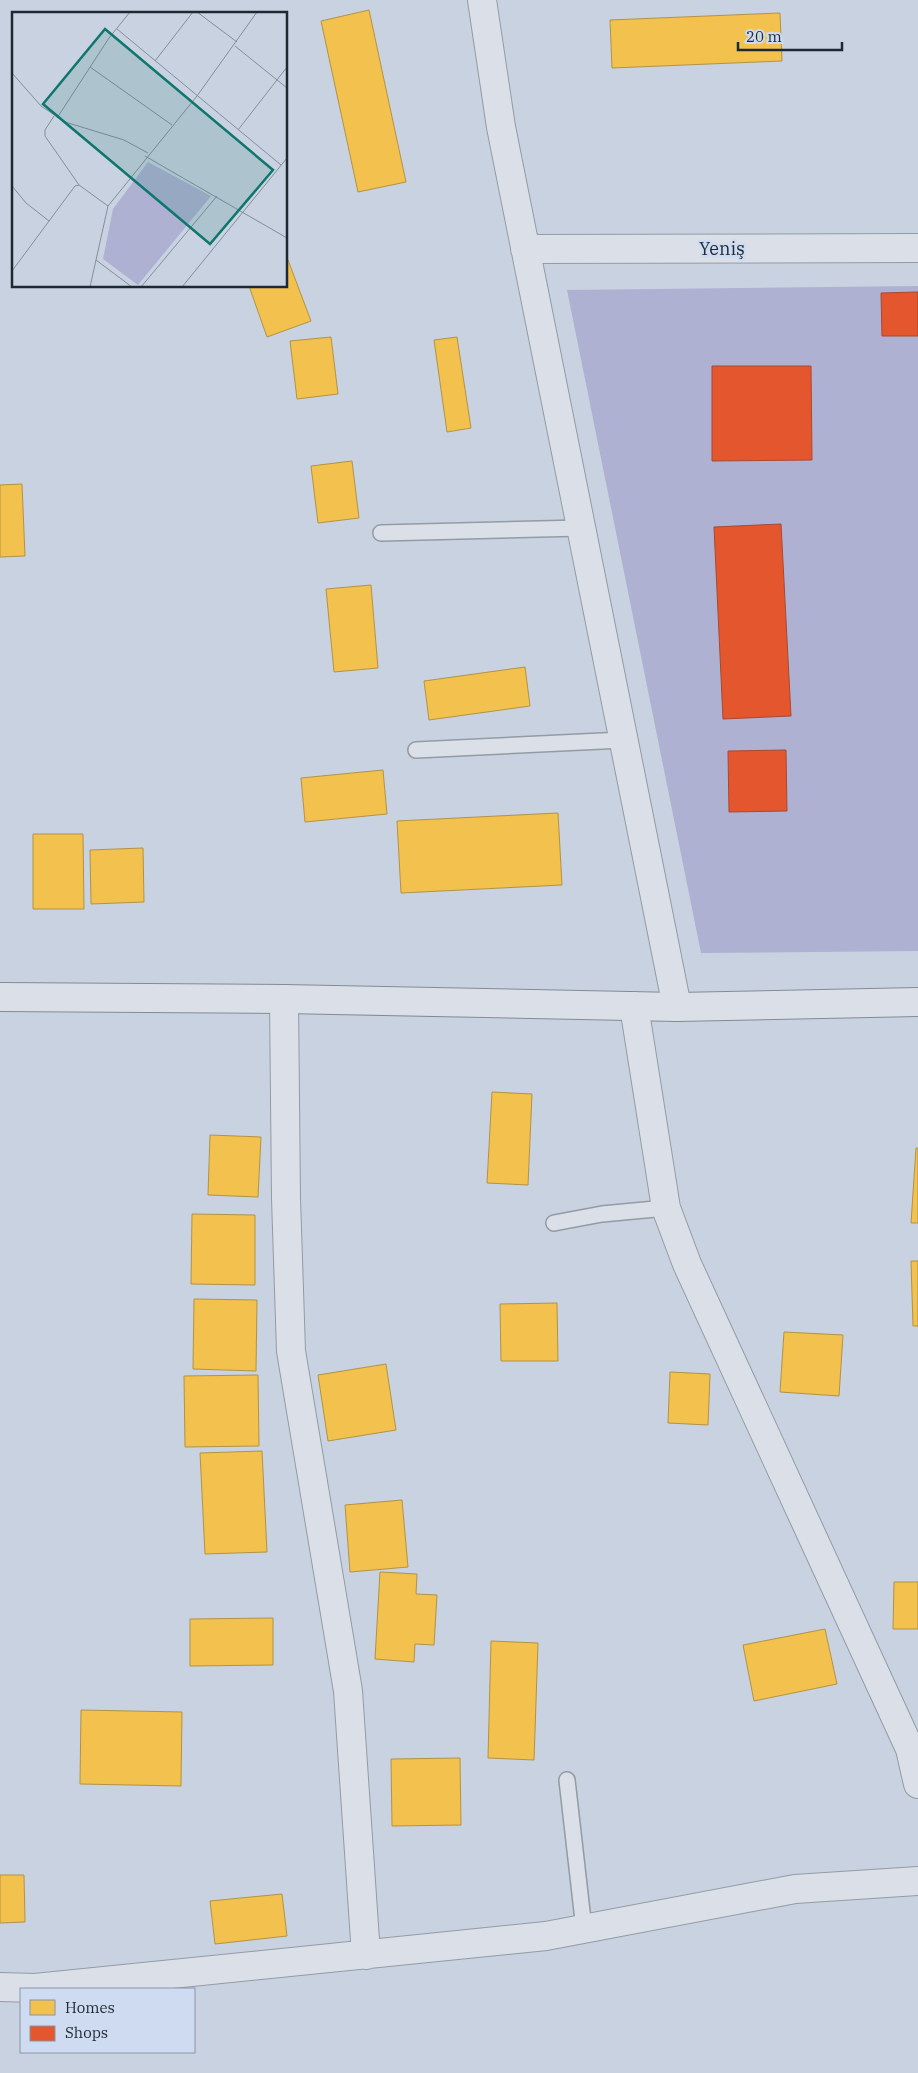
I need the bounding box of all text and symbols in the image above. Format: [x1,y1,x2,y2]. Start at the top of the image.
inset map [12,12,288,288]
scale bar [738,20,842,52]
text: 20 m [746,27,782,46]
street label: Yeniş [699,237,745,260]
legend [20,1988,195,2053]
text: Homes [65,1998,115,2017]
text: Shops [65,2023,108,2042]

